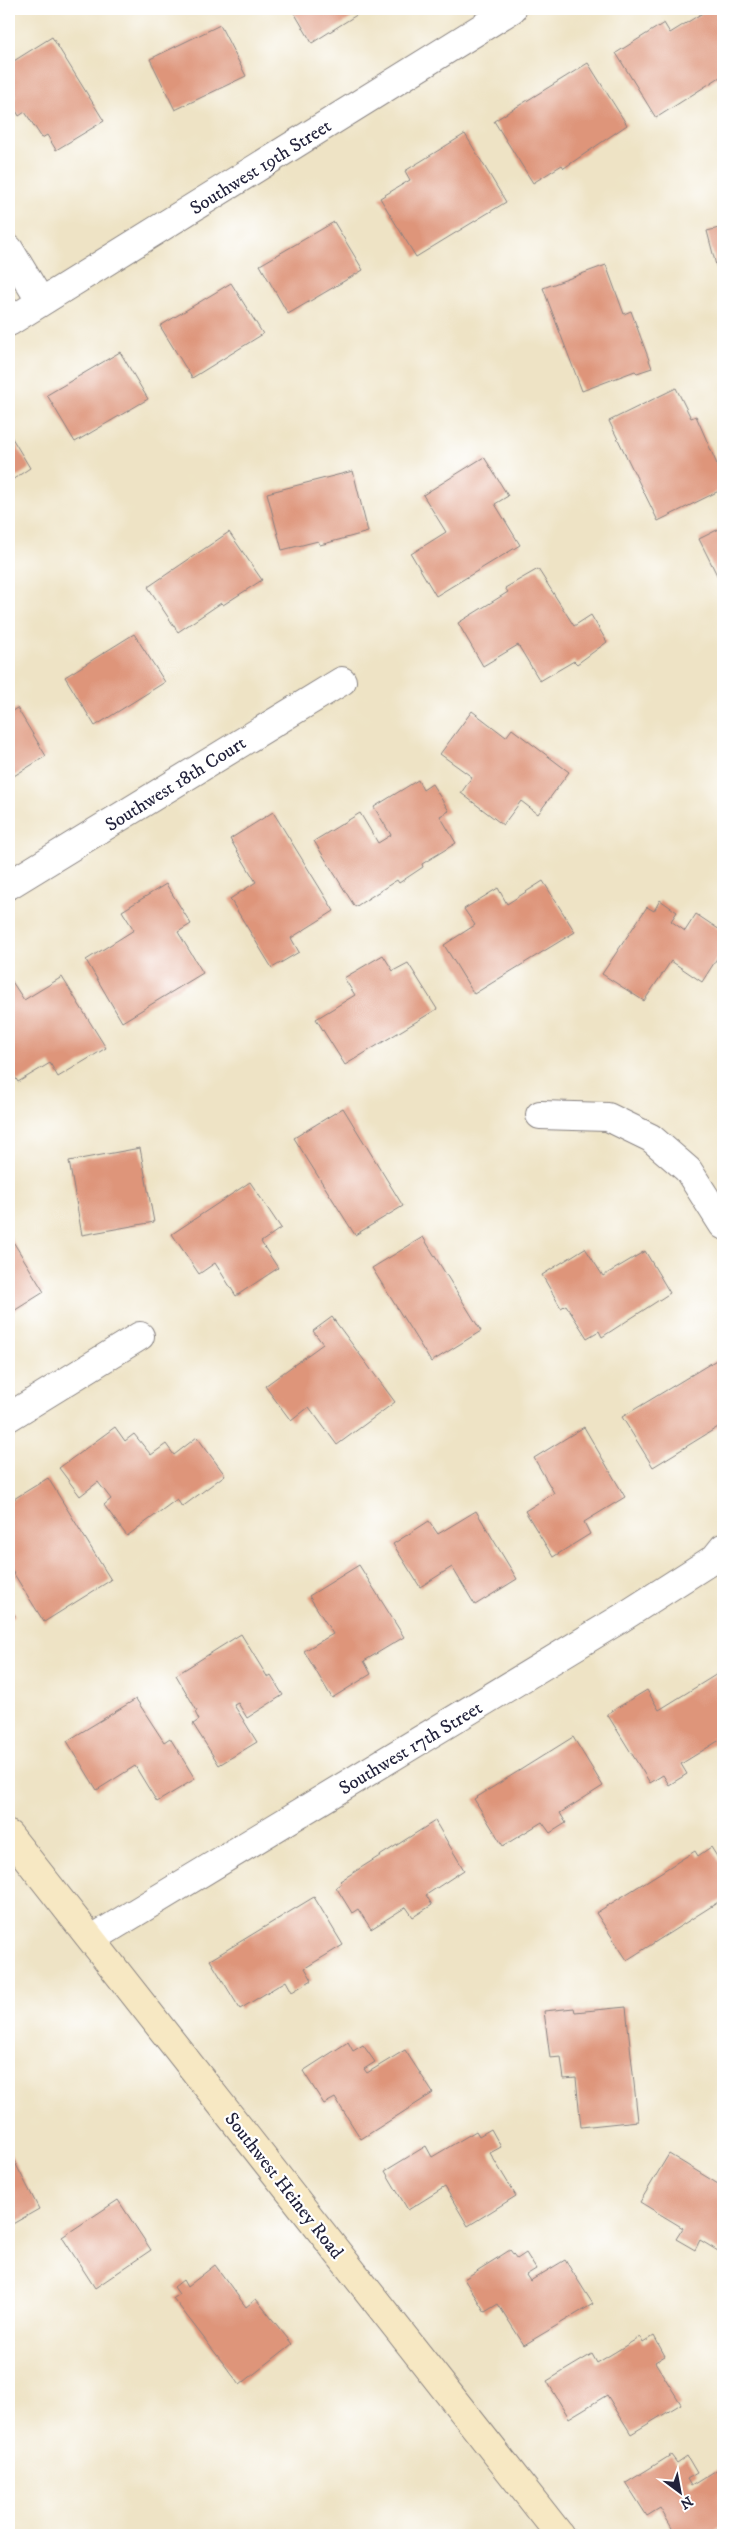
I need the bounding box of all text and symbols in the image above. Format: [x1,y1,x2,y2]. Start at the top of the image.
street label: Southwest 19th Street [186,115,336,220]
street label: Southwest 18th Court [101,732,250,837]
street label: Southwest 17th Street [335,1696,486,1800]
street label: Southwest Heiney Road [220,2108,348,2264]
north arrow [654,2466,704,2516]
text: N [676,2491,696,2513]

